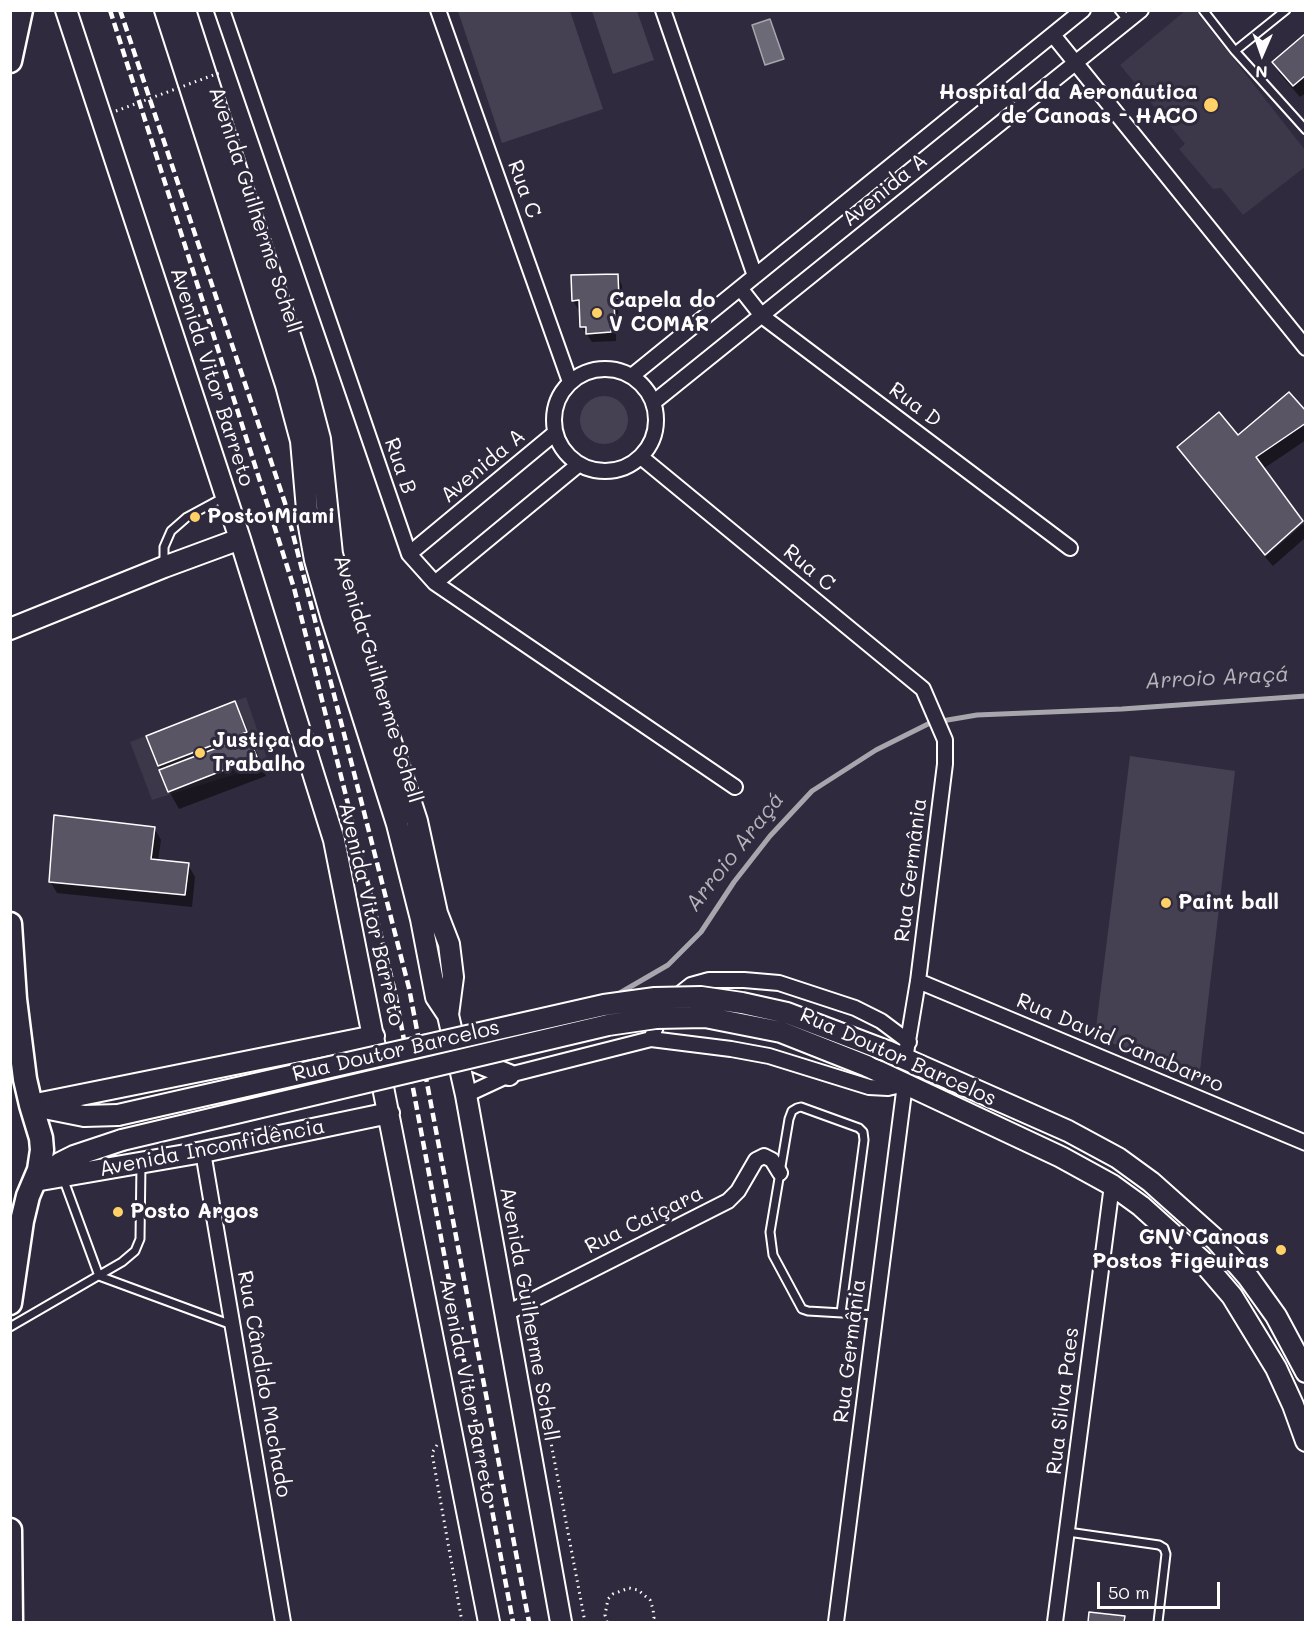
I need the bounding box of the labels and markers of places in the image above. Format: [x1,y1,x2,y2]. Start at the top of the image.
place label: Hospital da Aeronáutica de Canoas - HACO [939,80,1198,130]
marker: Hospital da Aeronáutica de Canoas - HACO [1202,96,1220,114]
place label: Capela do V COMAR [609,288,715,338]
marker: Capela do V COMAR [590,306,604,320]
place label: Posto Miami [207,504,335,530]
marker: Posto Miami [188,510,202,524]
place label: Justiça do Trabalho [212,728,324,778]
marker: Justiça do Trabalho [193,746,207,760]
place label: Paint ball [1178,890,1279,916]
marker: Paint ball [1159,896,1173,910]
place label: Posto Argos [130,1199,259,1225]
marker: Posto Argos [111,1205,125,1219]
place label: GNV Canoas Postos Figeuiras [1092,1225,1269,1275]
marker: GNV Canoas Postos Figeuiras [1274,1243,1288,1257]

